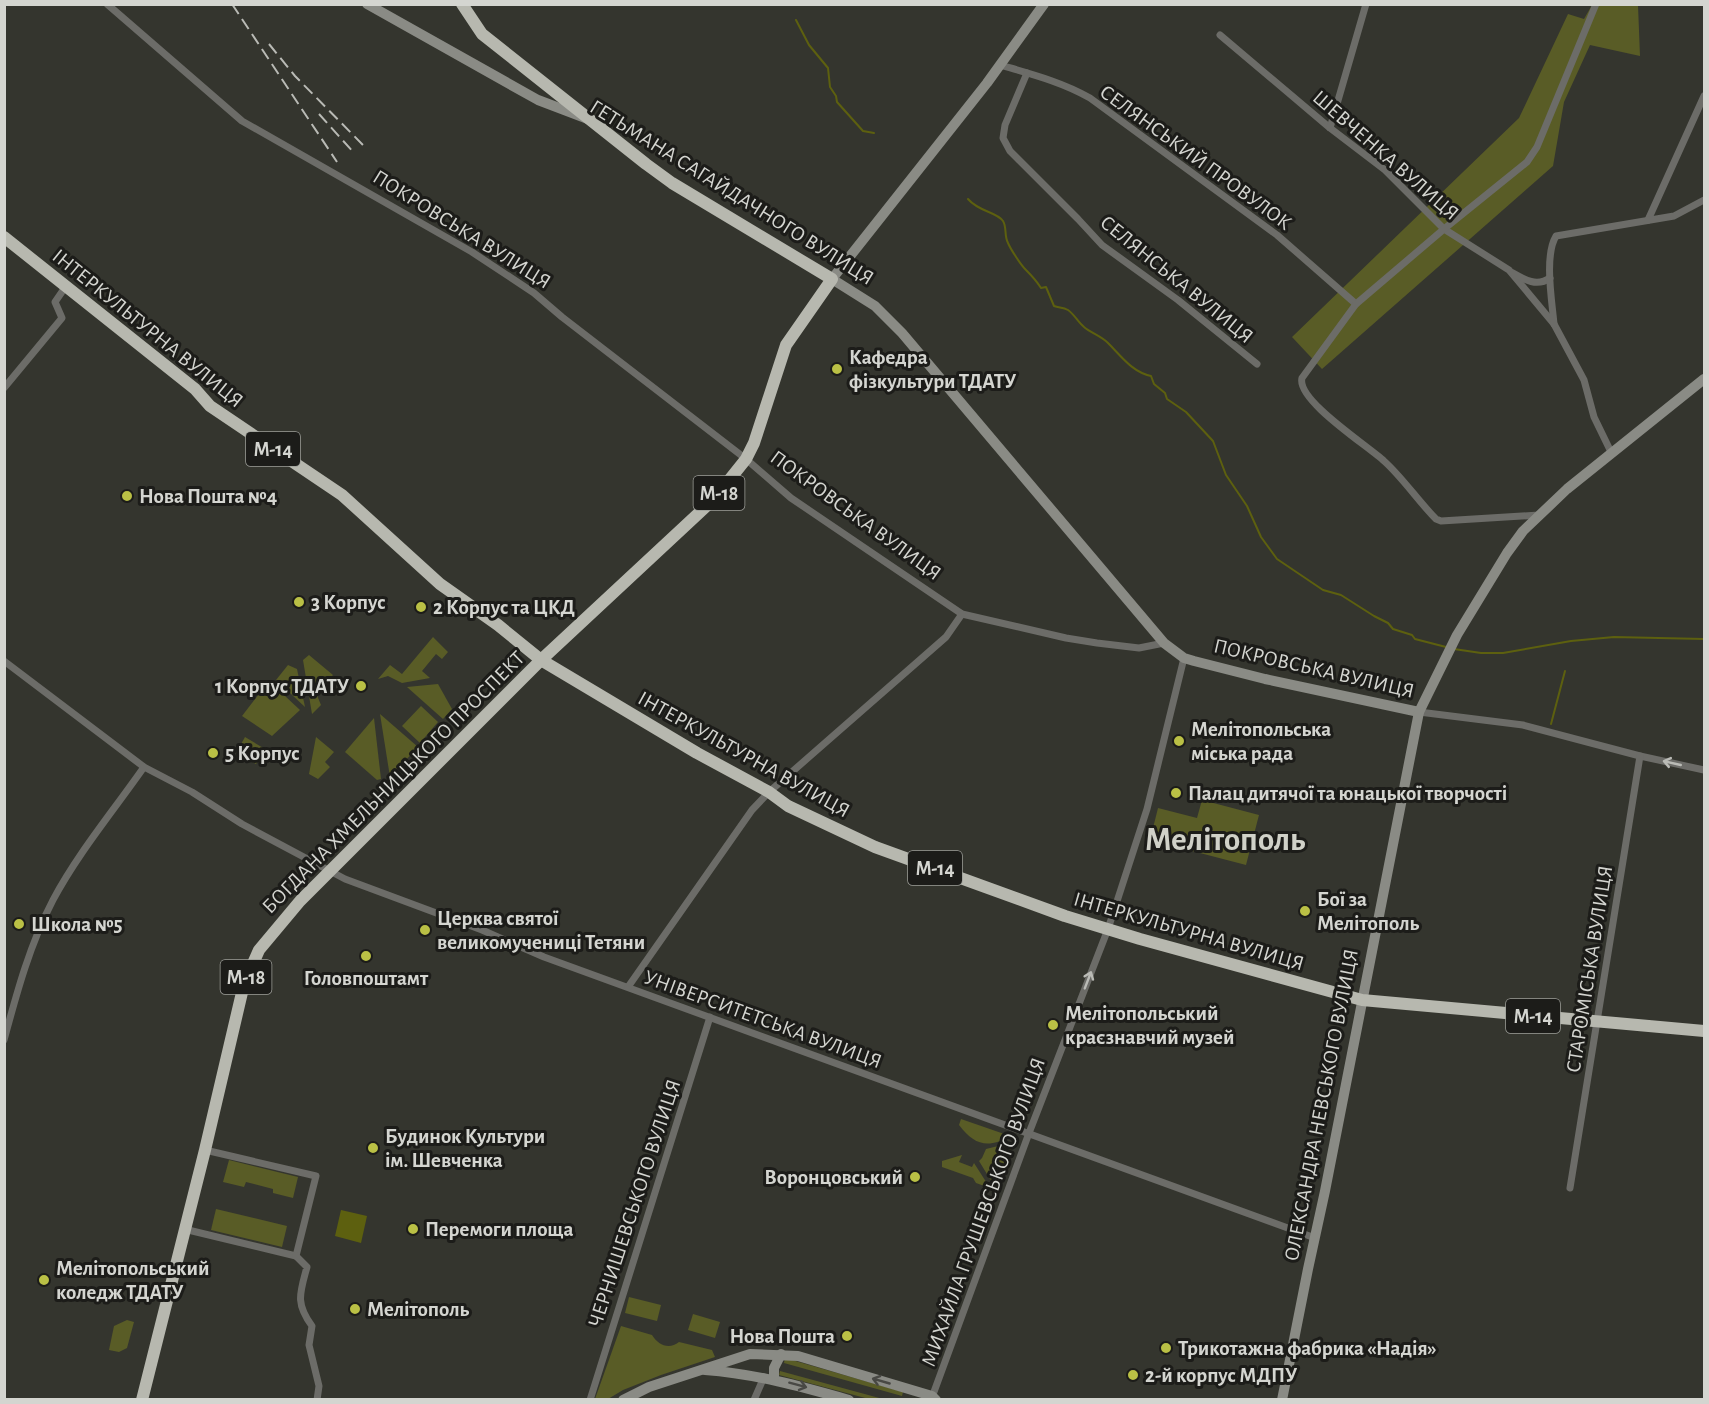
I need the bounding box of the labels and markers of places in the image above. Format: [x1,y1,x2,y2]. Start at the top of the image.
place label: Кафедра фізкультури ТДАТУ [849,347,1017,392]
marker: Кафедра фізкультури ТДАТУ [830,362,844,376]
place label: Нова Пошта №4 [139,486,277,507]
marker: Нова Пошта №4 [120,489,134,503]
place label: 3 Корпус [311,592,386,613]
marker: 3 Корпус [292,595,306,609]
place label: 2 Корпус та ЦКД [433,597,575,618]
marker: 2 Корпус та ЦКД [414,600,428,614]
place label: 1 Корпус ТДАТУ [215,676,350,697]
marker: 1 Корпус ТДАТУ [354,679,368,693]
place label: Мелітопольська міська рада [1191,719,1331,764]
marker: Мелітопольська міська рада [1172,734,1186,748]
place label: 5 Корпус [225,743,300,764]
marker: 5 Корпус [206,746,220,760]
place label: Палац дитячої та юнацької творчості [1188,783,1507,804]
marker: Палац дитячої та юнацької творчості [1169,786,1183,800]
place label: Бої за Мелітополь [1317,889,1419,934]
marker: Бої за Мелітополь [1298,904,1312,918]
place label: Церква святої великомучениці Тетяни [437,908,645,953]
place label: Школа №5 [31,914,123,935]
marker: Школа №5 [12,917,26,931]
marker: Церква святої великомучениці Тетяни [418,923,432,937]
marker: Головпоштамт [359,949,373,963]
place label: Головпоштамт [304,968,429,989]
place label: Мелітопольський краєзнавчий музей [1065,1003,1235,1048]
marker: Мелітопольський краєзнавчий музей [1046,1018,1060,1032]
place label: Будинок Культури ім. Шевченка [385,1126,545,1171]
marker: Будинок Культури ім. Шевченка [366,1141,380,1155]
place label: Воронцовський [764,1167,903,1188]
marker: Воронцовський [908,1170,922,1184]
place label: Перемоги площа [425,1219,574,1240]
marker: Перемоги площа [406,1222,420,1236]
place label: Мелітопольський коледж ТДАТУ [56,1258,209,1303]
marker: Мелітопольський коледж ТДАТУ [37,1273,51,1287]
place label: Мелітополь [367,1299,469,1320]
marker: Мелітополь [348,1302,362,1316]
place label: Нова Пошта [730,1326,835,1347]
marker: Нова Пошта [840,1329,854,1343]
place label: Трикотажна фабрика «Надія» [1178,1338,1437,1359]
marker: Трикотажна фабрика «Надія» [1159,1341,1173,1355]
place label: 2-й корпус МДПУ [1145,1365,1298,1386]
marker: 2-й корпус МДПУ [1126,1368,1140,1382]

